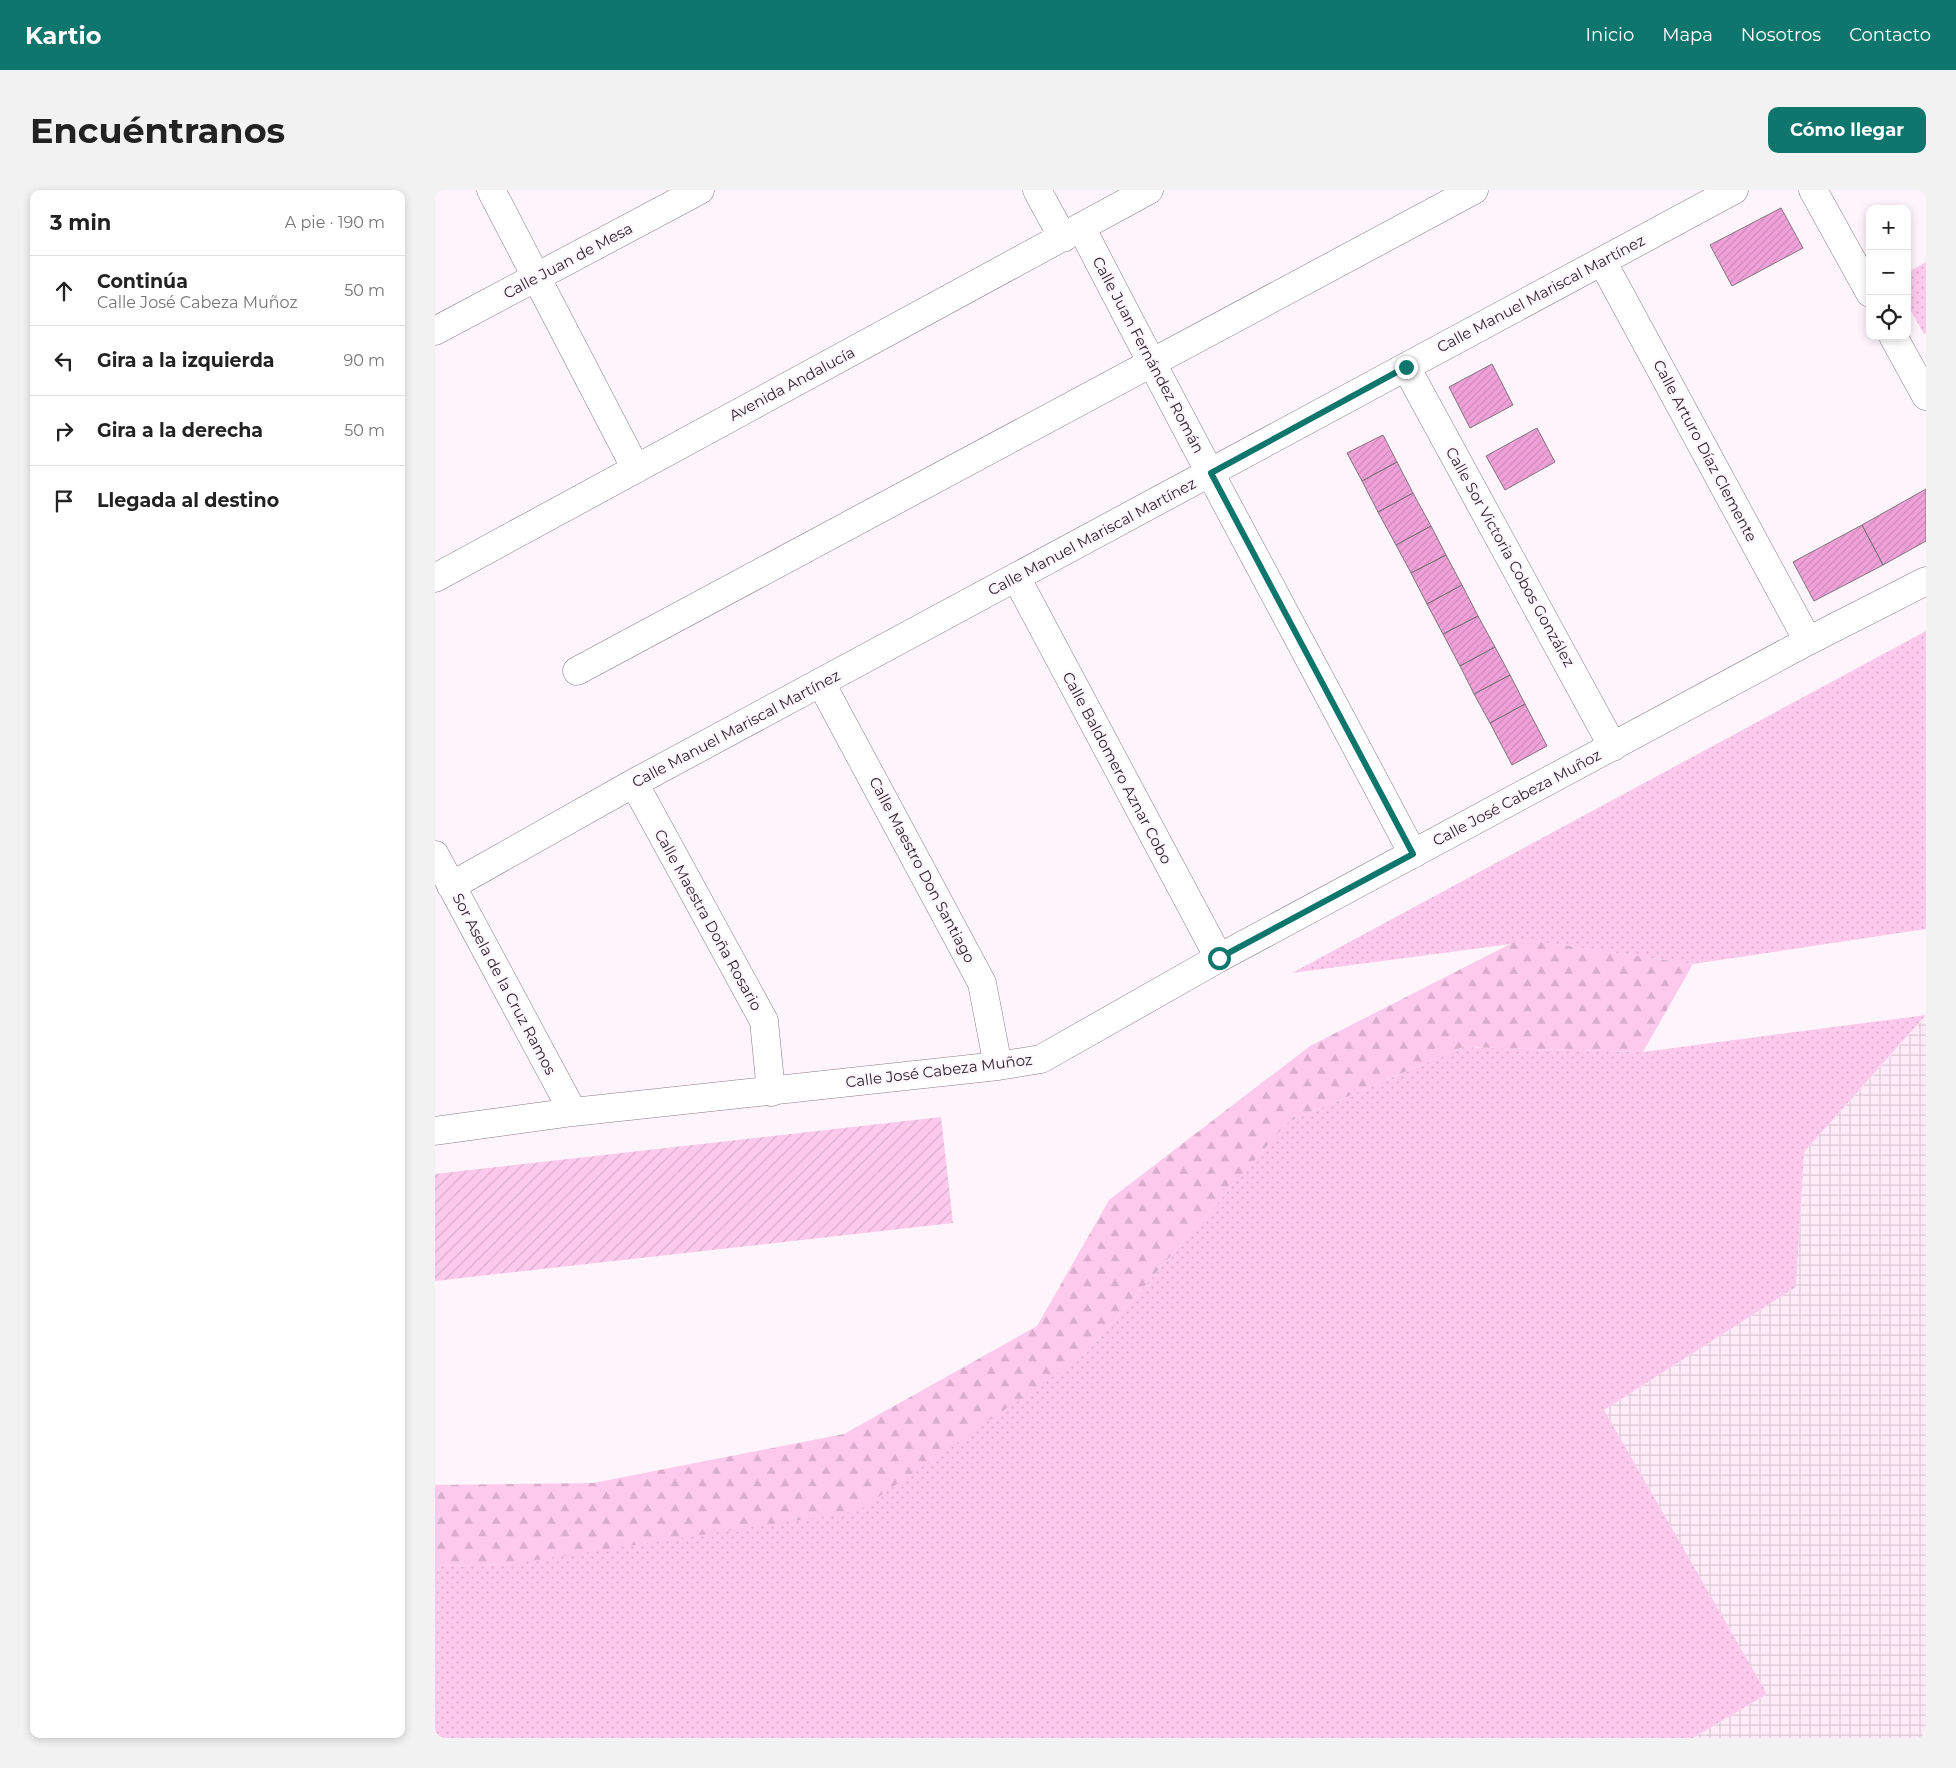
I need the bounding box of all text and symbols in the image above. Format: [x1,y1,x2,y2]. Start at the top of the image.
text: Kartio [25,21,101,50]
text: Inicio [1586,24,1634,46]
text: Mapa [1662,24,1713,46]
text: Nosotros [1741,24,1821,46]
text: Contacto [1849,24,1931,46]
button: Cómo llegar [1768,107,1926,153]
text: Encuéntranos [30,109,285,152]
map controls [1866,205,1911,340]
button: + [1866,205,1911,250]
text: 3 min [50,210,111,235]
text: A pie · 190 m [285,213,385,232]
street label: Calle Juan de Mesa [500,218,636,303]
street label: Calle Manuel Mariscal Martínez [1433,230,1648,357]
button: − [1866,250,1911,295]
street label: Calle Juan Fernández Román [1088,253,1209,456]
text: Continúa [97,270,188,293]
icon: ahead [50,277,78,305]
text: 50 m [344,281,385,300]
text: Calle José Cabeza Muñoz [97,293,298,312]
button: locate [1866,295,1911,340]
street label: Avenida Andalucía [726,342,858,425]
icon: left [50,347,78,375]
text: Gira a la izquierda [97,349,275,372]
text: 90 m [343,351,385,370]
route end [1395,356,1418,379]
street label: Calle Arturo Díaz Clemente [1649,357,1762,545]
icon: right [50,417,78,445]
text: Gira a la derecha [97,419,263,442]
text: 50 m [344,421,385,440]
street label: Calle Sor Victoria Cobos González [1442,443,1579,670]
street label: Calle Manuel Mariscal Martínez [984,473,1199,600]
icon: arrive [50,487,78,515]
text: Llegada al destino [97,489,279,512]
street label: Calle Manuel Mariscal Martínez [628,665,843,792]
street label: Calle Baldomero Aznar Cobo [1059,668,1176,867]
street label: Calle José Cabeza Muñoz [1429,745,1605,850]
street label: Calle Maestro Don Santiago [865,773,980,966]
street label: Calle Maestra Doña Rosario [650,826,766,1014]
street label: Sor Asela de la Cruz Ramos [448,890,560,1078]
route start [1208,947,1231,970]
street label: Calle José Cabeza Muñoz [844,1050,1034,1091]

